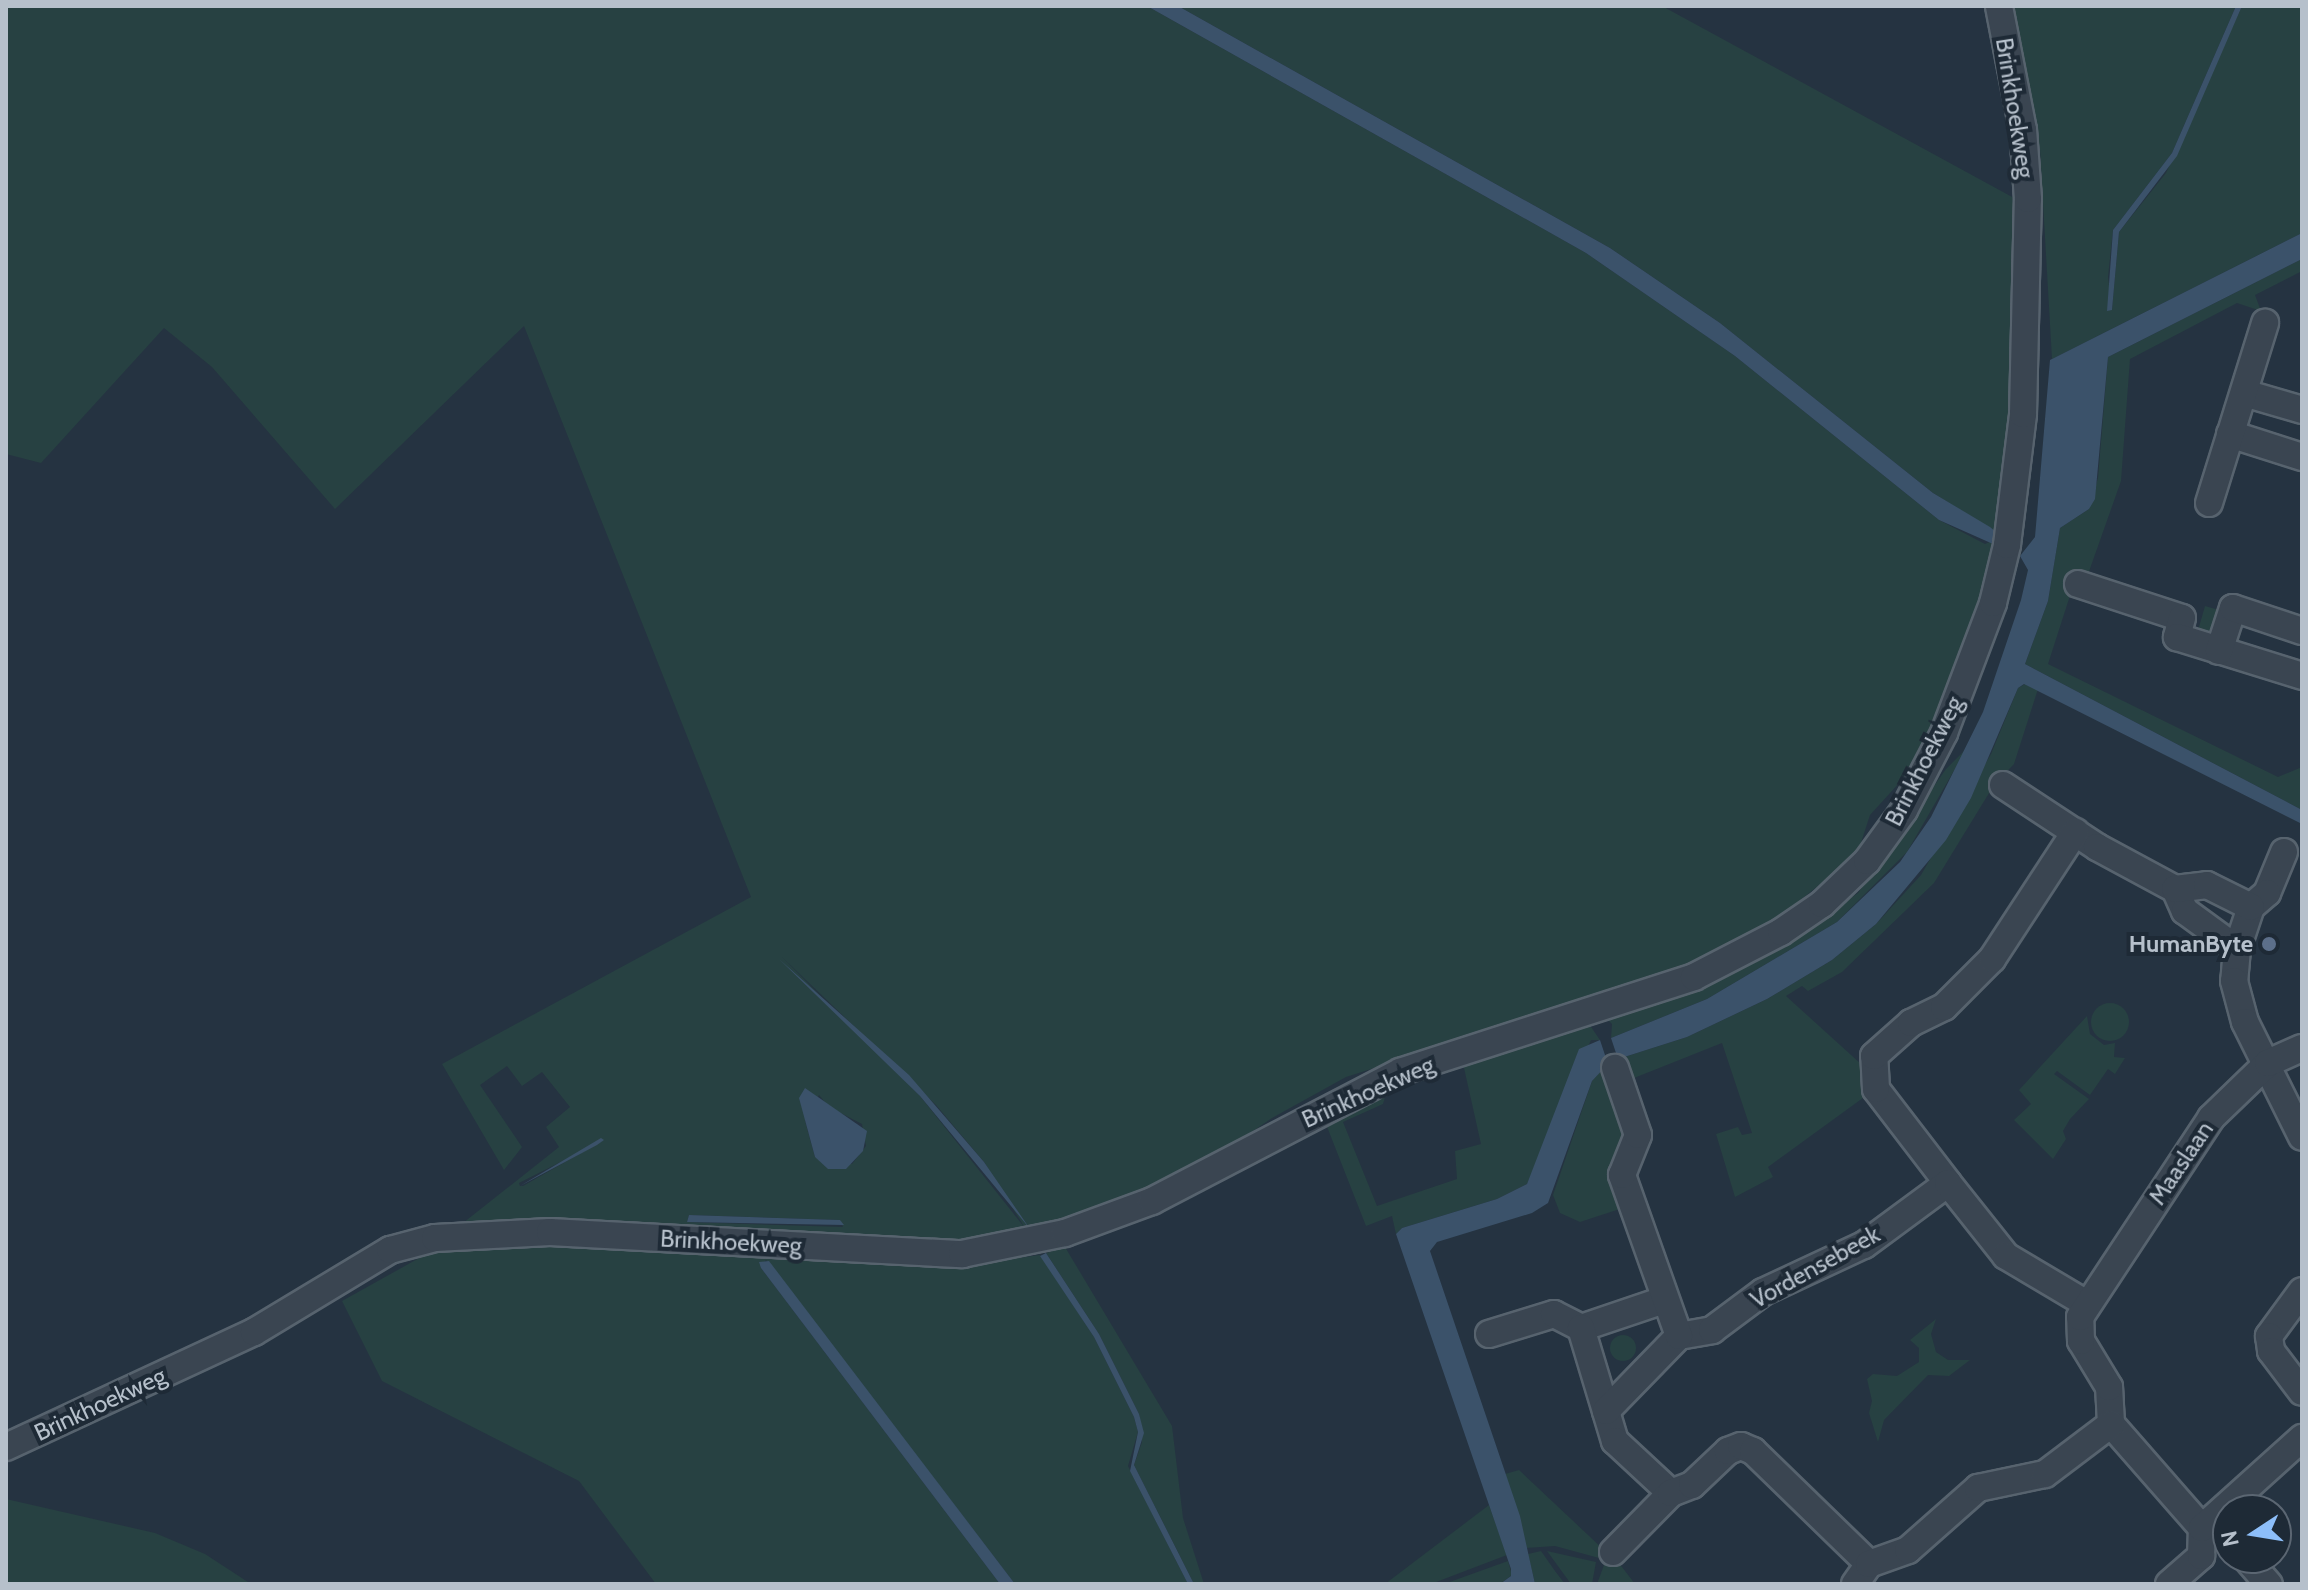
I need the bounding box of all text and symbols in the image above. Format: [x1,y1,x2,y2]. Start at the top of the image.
street label: Brinkhoekweg [1990,36,2040,180]
street label: Brinkhoekweg [1879,691,1969,831]
place label: HumanByte [2129,930,2253,958]
marker: HumanByte [2260,935,2278,953]
street label: Brinkhoekweg [1297,1050,1439,1134]
street label: Maaslaan [2143,1116,2219,1210]
street label: Vordensebeek [1745,1220,1885,1314]
street label: Brinkhoekweg [659,1224,803,1260]
street label: Brinkhoekweg [30,1361,170,1447]
north arrow [2212,1494,2292,1574]
text: N [2215,1528,2245,1549]

